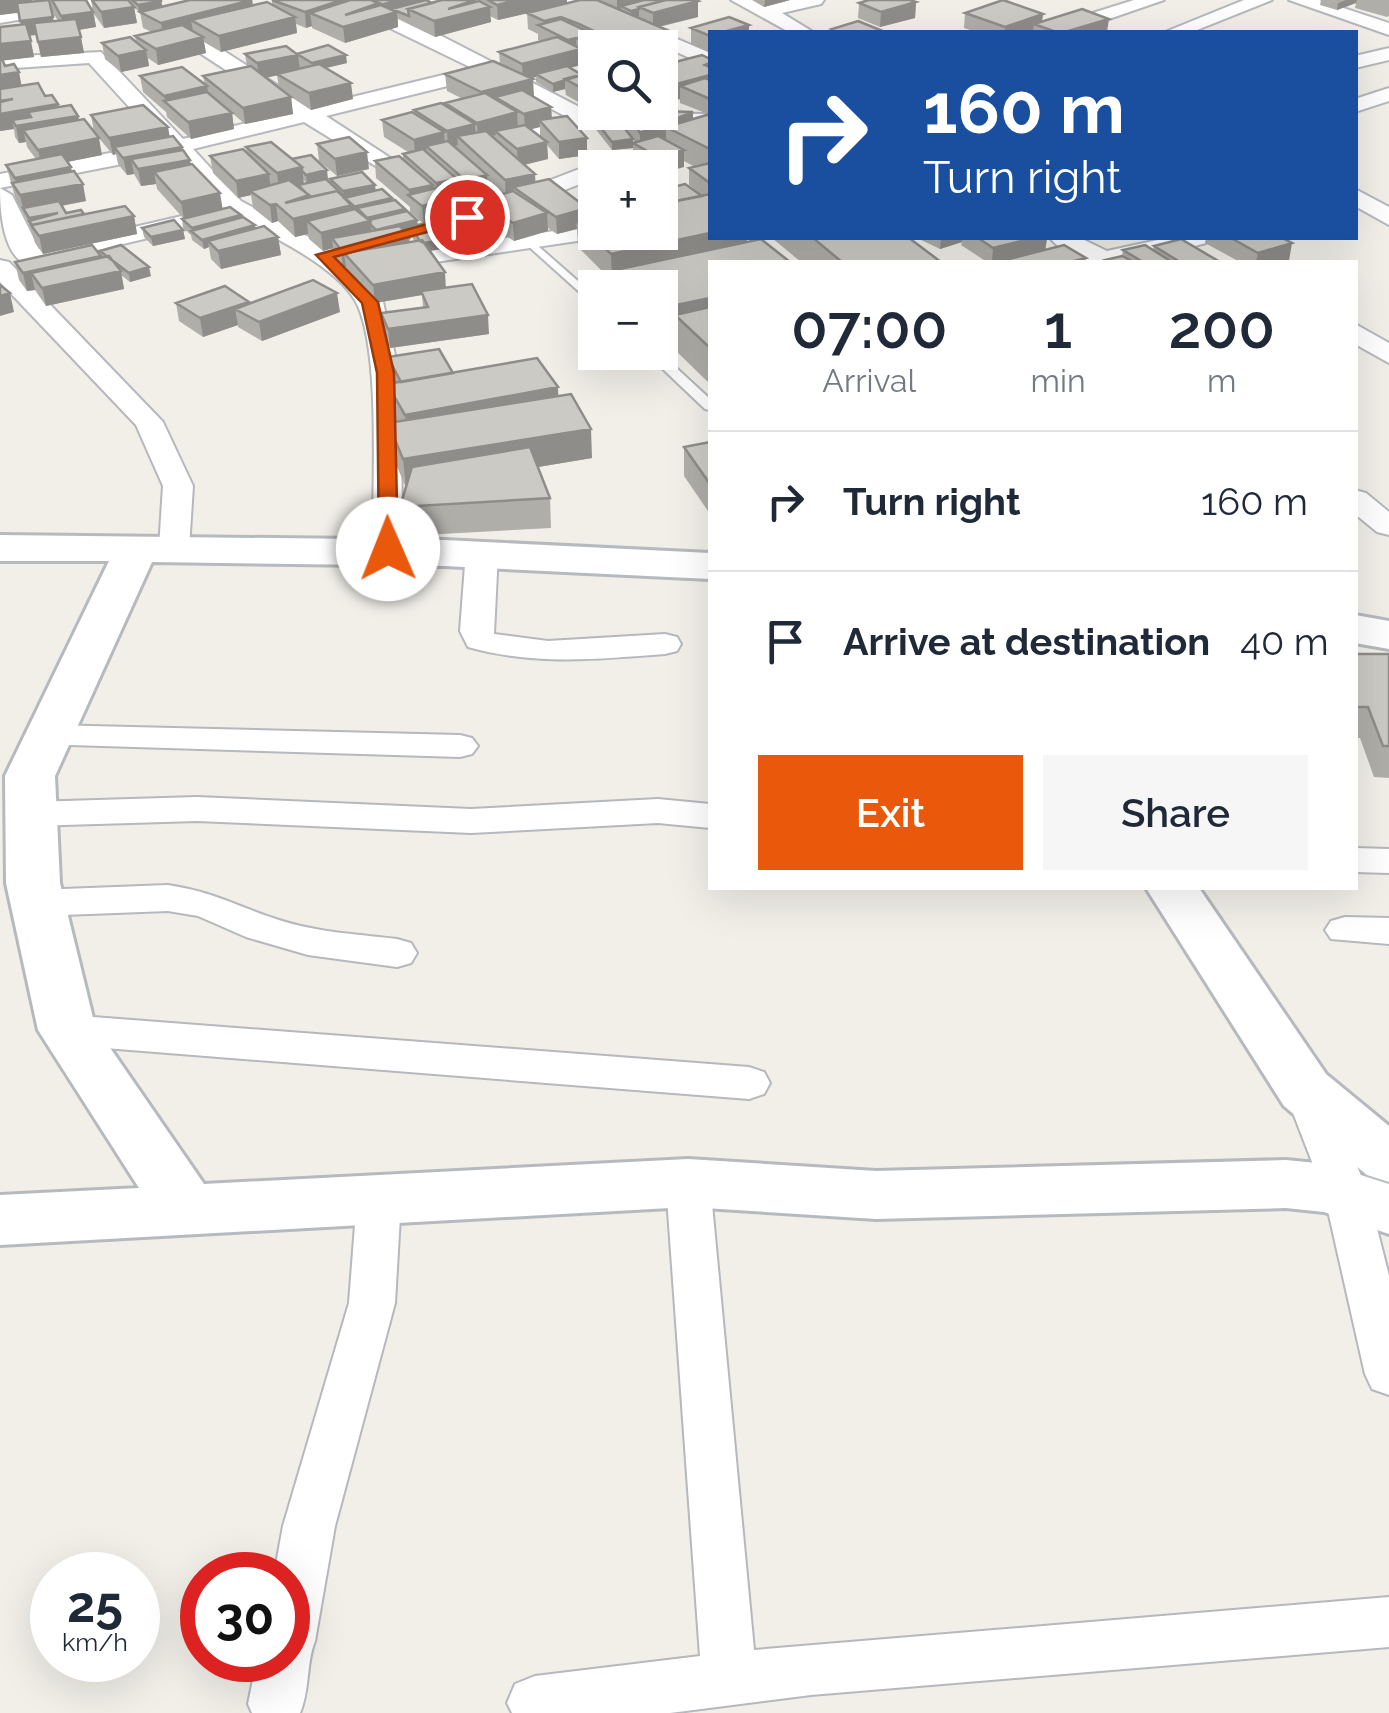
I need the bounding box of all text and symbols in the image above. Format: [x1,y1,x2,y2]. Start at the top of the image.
map controls [578,30,678,370]
button: search [578,30,678,130]
text: 160 m [923,67,1125,149]
icon: right [758,70,888,200]
button: + [578,150,678,250]
text: Turn right [923,151,1121,204]
pin [425,175,510,260]
icon: arrive [440,190,495,245]
button: − [578,270,678,370]
text: 07:00 [791,292,948,362]
text: 1 [1044,292,1072,362]
text: 200 [1168,292,1275,362]
text: Arrival [822,362,916,399]
text: min [1031,362,1086,399]
text: m [1207,362,1236,399]
icon: right [758,474,813,529]
text: Turn right [843,479,1020,524]
text: 160 m [1201,479,1308,524]
position arrow [336,497,440,601]
icon: arrive [758,614,813,669]
text: Arrive at destination [843,619,1210,664]
text: 40 m [1240,619,1329,664]
button: Exit [758,755,1023,870]
button: Share [1043,755,1308,870]
speed limit sign: 30 [180,1552,310,1682]
text: 25 [67,1575,123,1634]
text: km/h [62,1627,128,1657]

